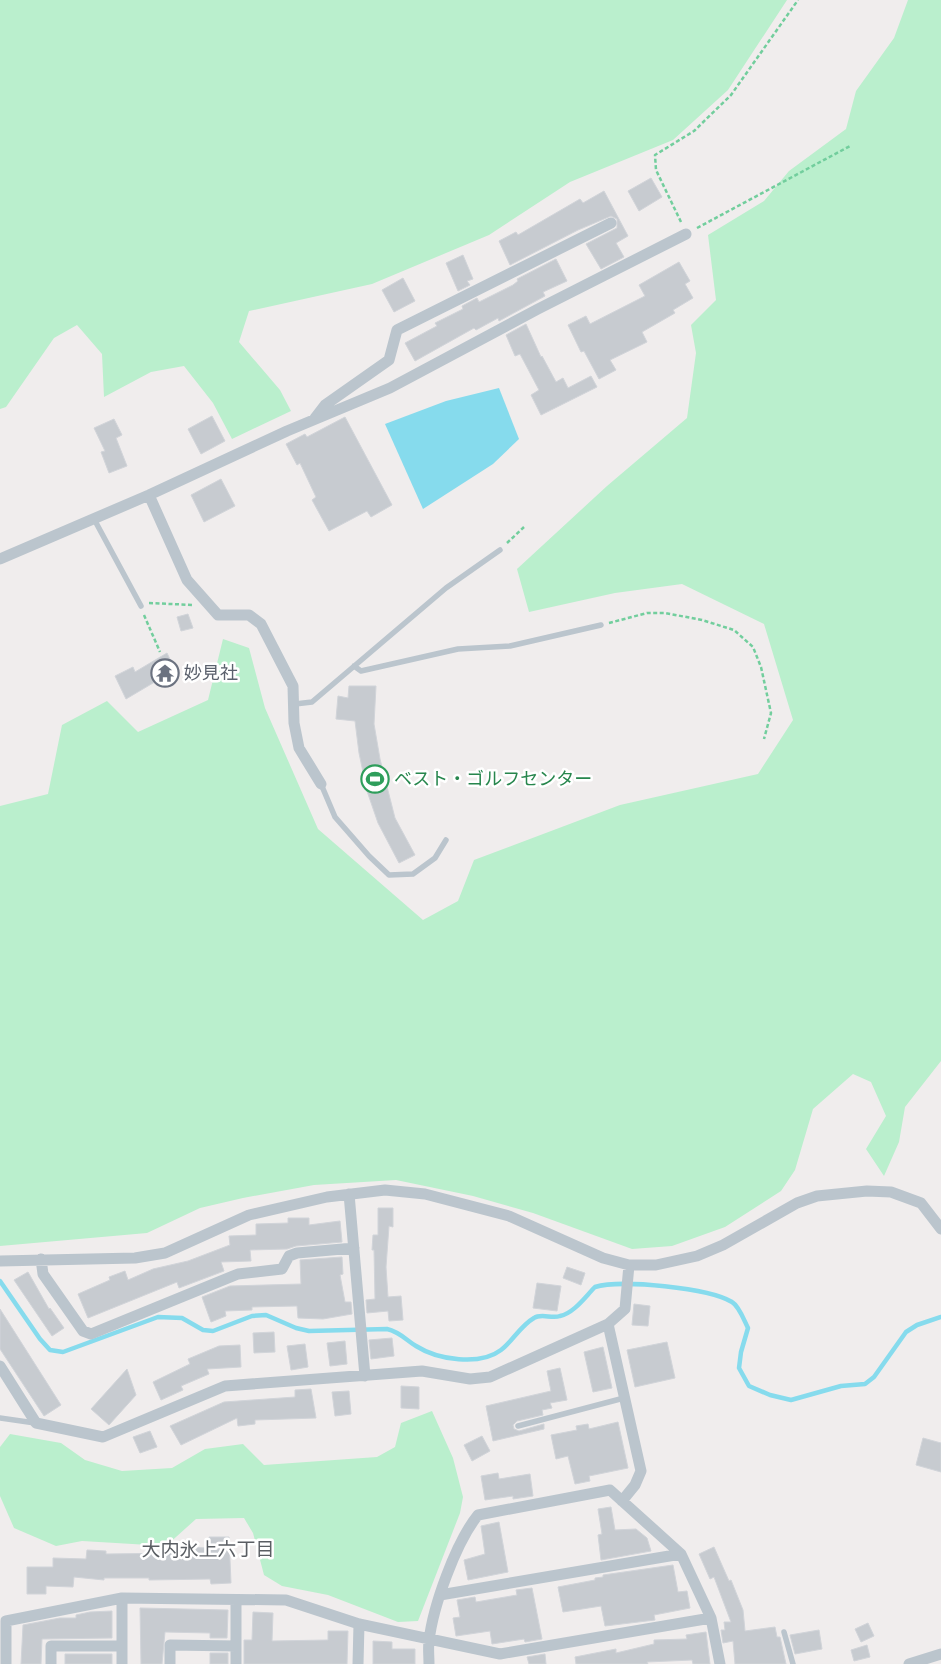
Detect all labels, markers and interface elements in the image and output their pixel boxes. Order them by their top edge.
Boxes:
temple icon: 妙見社 [150,658,180,688]
place label: 妙見社 [184,662,238,684]
sports icon: ベスト・ゴルフセンター [360,764,390,794]
place label: ベスト・ゴルフセンター [394,768,592,790]
district label: 大内氷上六丁目 [141,1538,275,1561]

